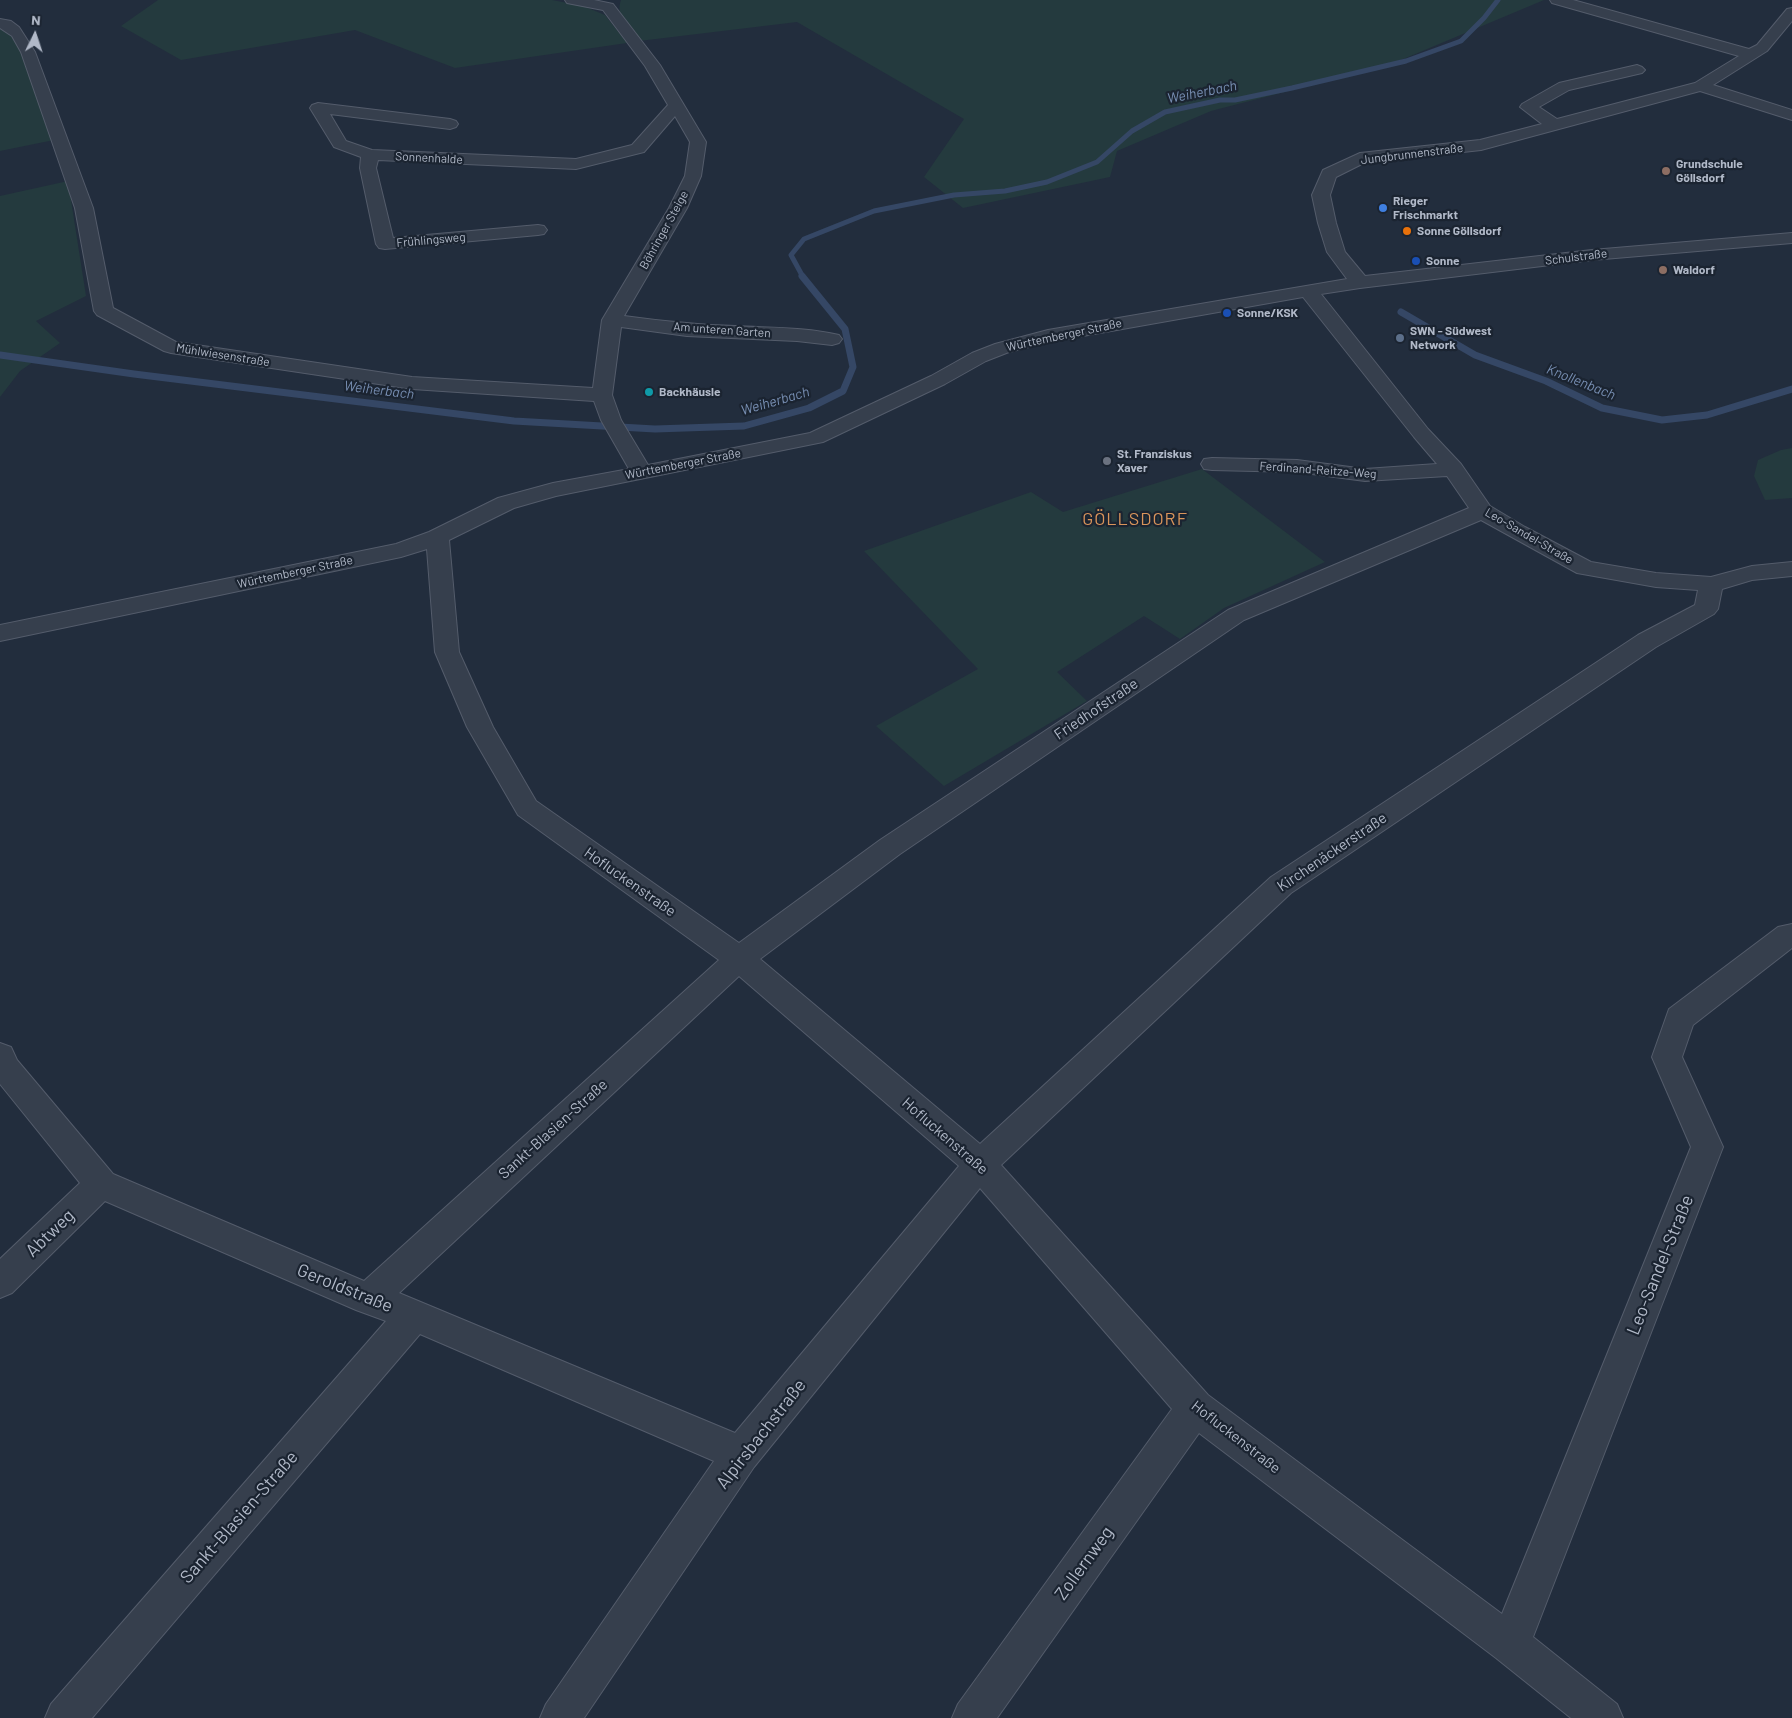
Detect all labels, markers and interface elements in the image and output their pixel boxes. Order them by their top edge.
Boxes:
north arrow [10,10,60,60]
text: N [31,11,41,28]
water label: Weiherbach [1166,77,1238,107]
street label: Jungbrunnenstraße [1360,141,1464,167]
street label: Sonnenhalde [395,149,463,167]
place label: Grundschule Göllsdorf [1676,157,1743,185]
marker: Grundschule Göllsdorf [1660,165,1672,177]
street label: Böhringer Steige [637,188,691,272]
place label: Rieger Frischmarkt [1393,194,1458,222]
marker: Rieger Frischmarkt [1377,202,1389,214]
place label: Sonne Göllsdorf [1417,224,1501,238]
marker: Sonne Göllsdorf [1401,225,1413,237]
street label: Frühlingsweg [396,230,466,250]
street label: Schulstraße [1544,246,1608,268]
place label: Sonne [1426,254,1459,268]
marker: Sonne [1410,255,1422,267]
place label: Waldorf [1673,263,1715,277]
marker: Waldorf [1657,264,1669,276]
place label: Sonne/KSK [1237,306,1298,320]
marker: Sonne/KSK [1221,307,1233,319]
street label: Württemberger Straße [1005,316,1123,354]
street label: Am unteren Garten [673,319,771,341]
place label: SWN - Südwest Network [1410,324,1492,352]
marker: SWN - Südwest Network [1394,332,1406,344]
street label: Mühlwiesenstraße [175,340,271,370]
water label: Knollenbach [1544,361,1618,403]
water label: Weiherbach [343,377,415,403]
water label: Weiherbach [739,383,811,419]
place label: Backhäusle [659,385,721,399]
marker: Backhäusle [643,386,655,398]
street label: Württemberger Straße [624,446,742,482]
place label: St. Franziskus Xaver [1117,447,1192,475]
marker: St. Franziskus Xaver [1101,455,1113,467]
street label: Ferdinand-Reitze-Weg [1259,459,1377,481]
street label: Leo-Sandel-Straße [1482,505,1576,567]
district label: GÖLLSDORF [1081,508,1189,530]
street label: Württemberger Straße [236,553,354,591]
street label: Friedhofstraße [1051,674,1141,744]
street label: Kirchenäckerstraße [1274,809,1390,895]
street label: Hofluckenstraße [581,844,679,920]
street label: Sankt-Blasien-Straße [495,1075,611,1183]
street label: Hofluckenstraße [898,1094,992,1178]
street label: Leo-Sandel-Straße [1622,1192,1698,1338]
street label: Abtweg [21,1205,79,1261]
street label: Geroldstraße [294,1259,396,1317]
street label: Alpirsbachstraße [711,1375,811,1493]
street label: Hofluckenstraße [1188,1397,1284,1477]
street label: Sankt-Blasien-Straße [176,1446,302,1588]
street label: Zollernweg [1050,1522,1118,1604]

